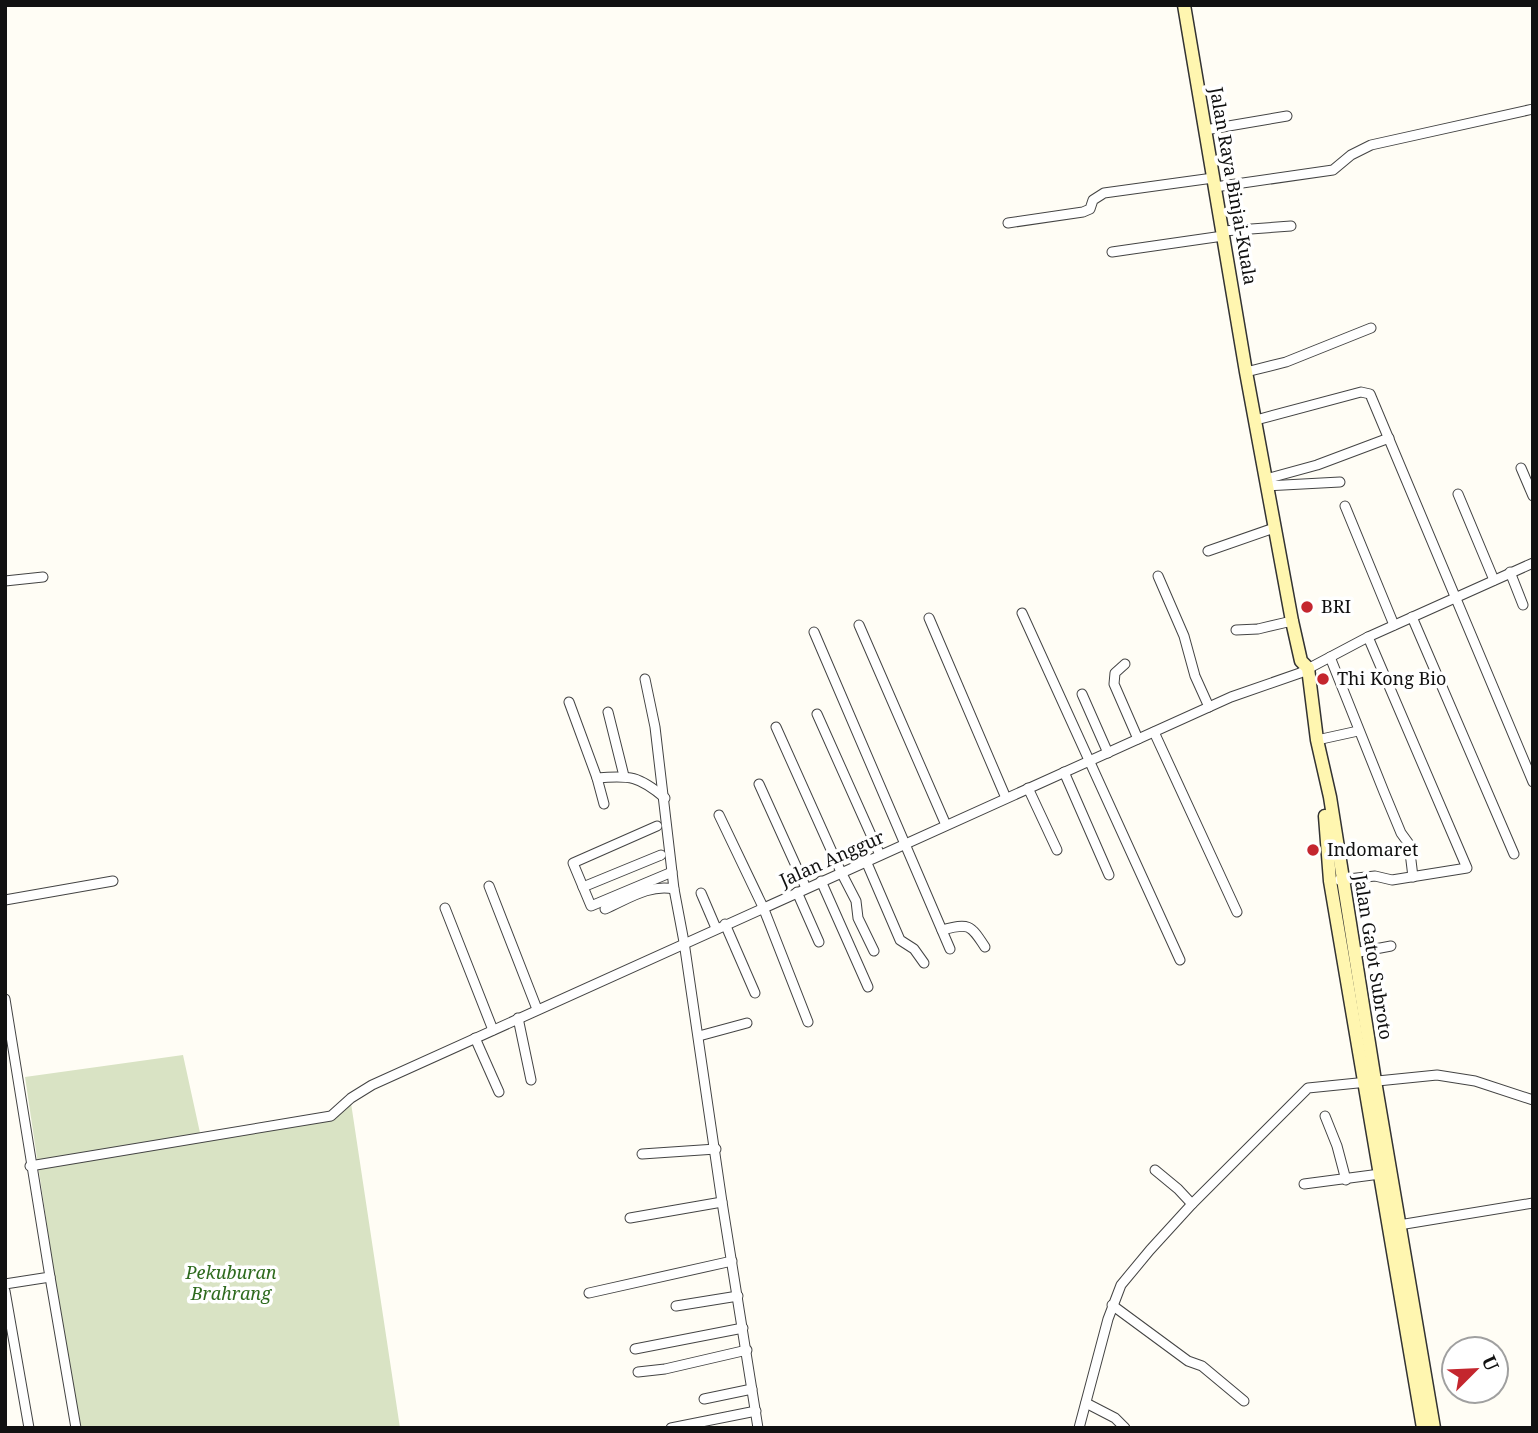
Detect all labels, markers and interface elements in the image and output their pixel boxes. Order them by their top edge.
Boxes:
street label: Jalan Raya Binjai-Kuala [1205,84,1263,287]
place label: BRI [1321,594,1351,618]
marker: BRI [1299,599,1315,615]
place label: Thi Kong Bio [1337,666,1446,690]
marker: Thi Kong Bio [1315,671,1331,687]
street label: Jalan Anggur [775,824,888,892]
place label: Indomaret [1327,837,1418,861]
marker: Indomaret [1305,842,1321,858]
street label: Jalan Gatot Subroto [1349,871,1399,1041]
park label: Pekuburan Brahrang [184,1260,277,1305]
north arrow [1440,1335,1510,1405]
text: U [1476,1351,1505,1375]

